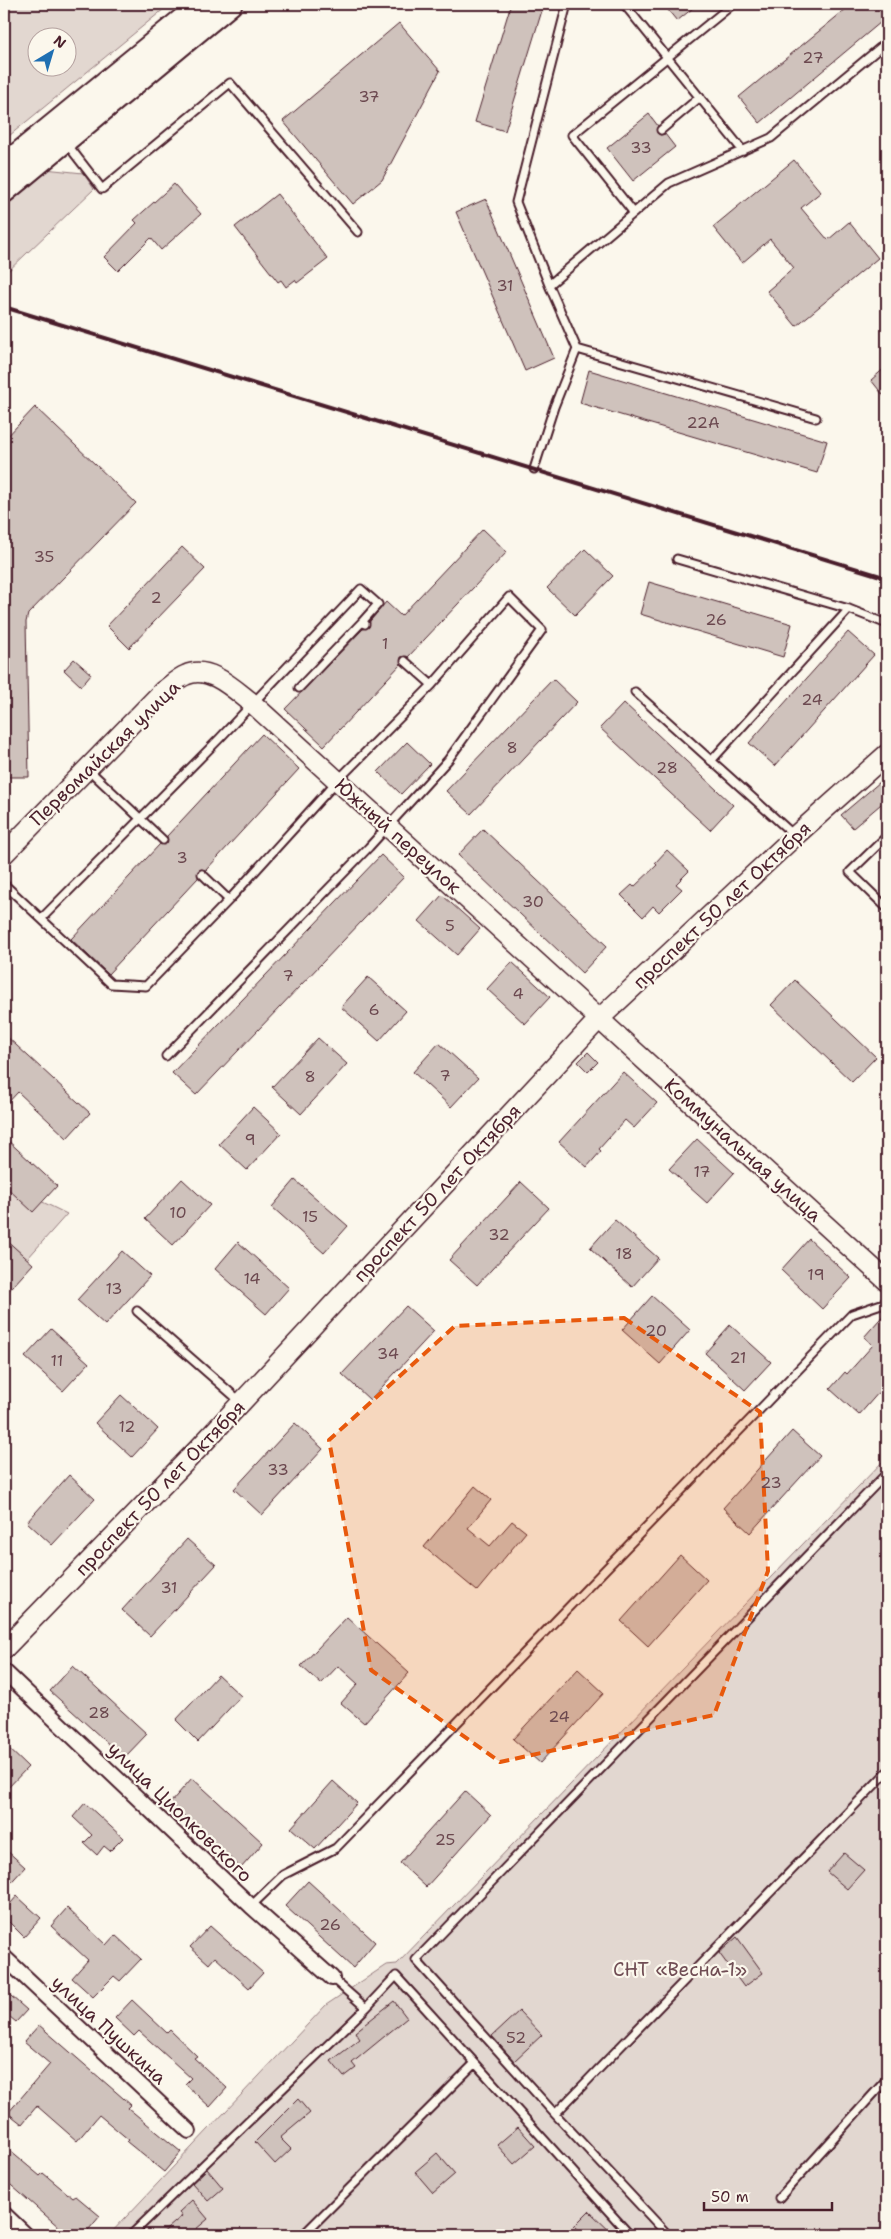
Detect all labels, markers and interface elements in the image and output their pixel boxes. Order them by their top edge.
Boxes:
north arrow [28,28,78,78]
text: N [50,31,70,52]
house number: 27 [802,47,824,68]
house number: 37 [358,86,380,107]
house number: 33 [630,137,652,158]
house number: 31 [496,275,514,296]
house number: 22А [686,412,720,433]
house number: 35 [34,546,54,567]
house number: 2 [150,587,162,608]
house number: 26 [705,609,727,630]
house number: 1 [382,633,388,654]
street label: Первомайская улица [25,675,186,831]
house number: 24 [801,689,823,710]
house number: 8 [506,737,518,758]
house number: 28 [656,757,678,778]
street label: Южный переулок [330,773,466,899]
street label: проспект 50 лет Октября [628,816,816,994]
house number: 3 [176,847,188,868]
house number: 30 [522,891,544,912]
house number: 5 [445,915,455,936]
house number: 7 [282,965,294,986]
house number: 4 [512,983,524,1004]
house number: 6 [368,999,380,1020]
house number: 7 [439,1065,451,1086]
house number: 8 [304,1066,316,1087]
street label: Коммунальная улица [659,1073,827,1228]
street label: проспект 50 лет Октября [348,1099,526,1287]
house number: 9 [244,1129,256,1150]
house number: 17 [693,1161,711,1182]
house number: 10 [169,1202,187,1223]
house number: 15 [302,1206,318,1227]
house number: 32 [488,1224,510,1245]
house number: 18 [615,1243,633,1264]
house number: 19 [807,1264,825,1285]
house number: 14 [243,1268,261,1289]
house number: 13 [105,1278,123,1299]
house number: 20 [645,1320,667,1341]
house number: 34 [377,1343,399,1364]
house number: 21 [729,1347,747,1368]
house number: 11 [51,1350,63,1371]
street label: проспект 50 лет Октября [69,1395,251,1581]
house number: 12 [118,1416,136,1437]
house number: 33 [267,1459,289,1480]
house number: 23 [760,1472,782,1493]
house number: 31 [160,1577,178,1598]
house number: 28 [88,1702,110,1723]
house number: 24 [548,1706,570,1727]
street label: улица Циолковского [102,1736,258,1888]
house number: 25 [435,1829,455,1850]
house number: 26 [319,1914,341,1935]
park label: СНТ «Весна-1» [613,1957,747,1982]
street label: улица Пушкина [46,1970,172,2090]
house number: 52 [506,2027,526,2048]
scale bar [704,2179,831,2211]
text: 50 m [711,2187,749,2207]

